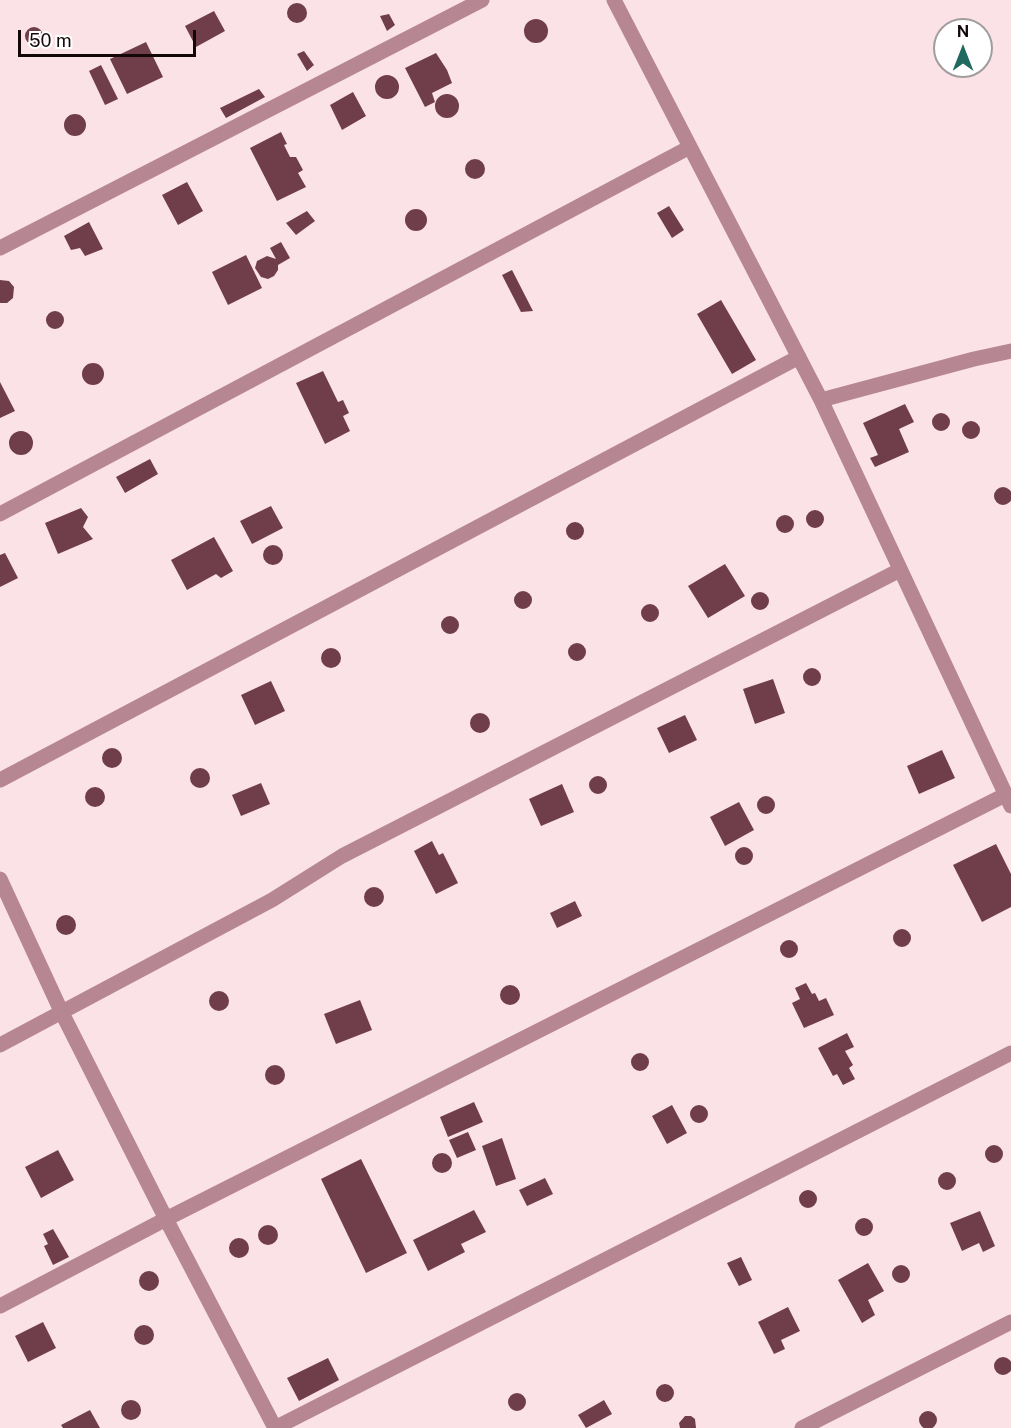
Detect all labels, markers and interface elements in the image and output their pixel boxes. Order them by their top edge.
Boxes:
scale bar [21,18,200,56]
north arrow [933,18,993,78]
text: N [957,22,969,41]
text: 50 m [29,30,72,51]

